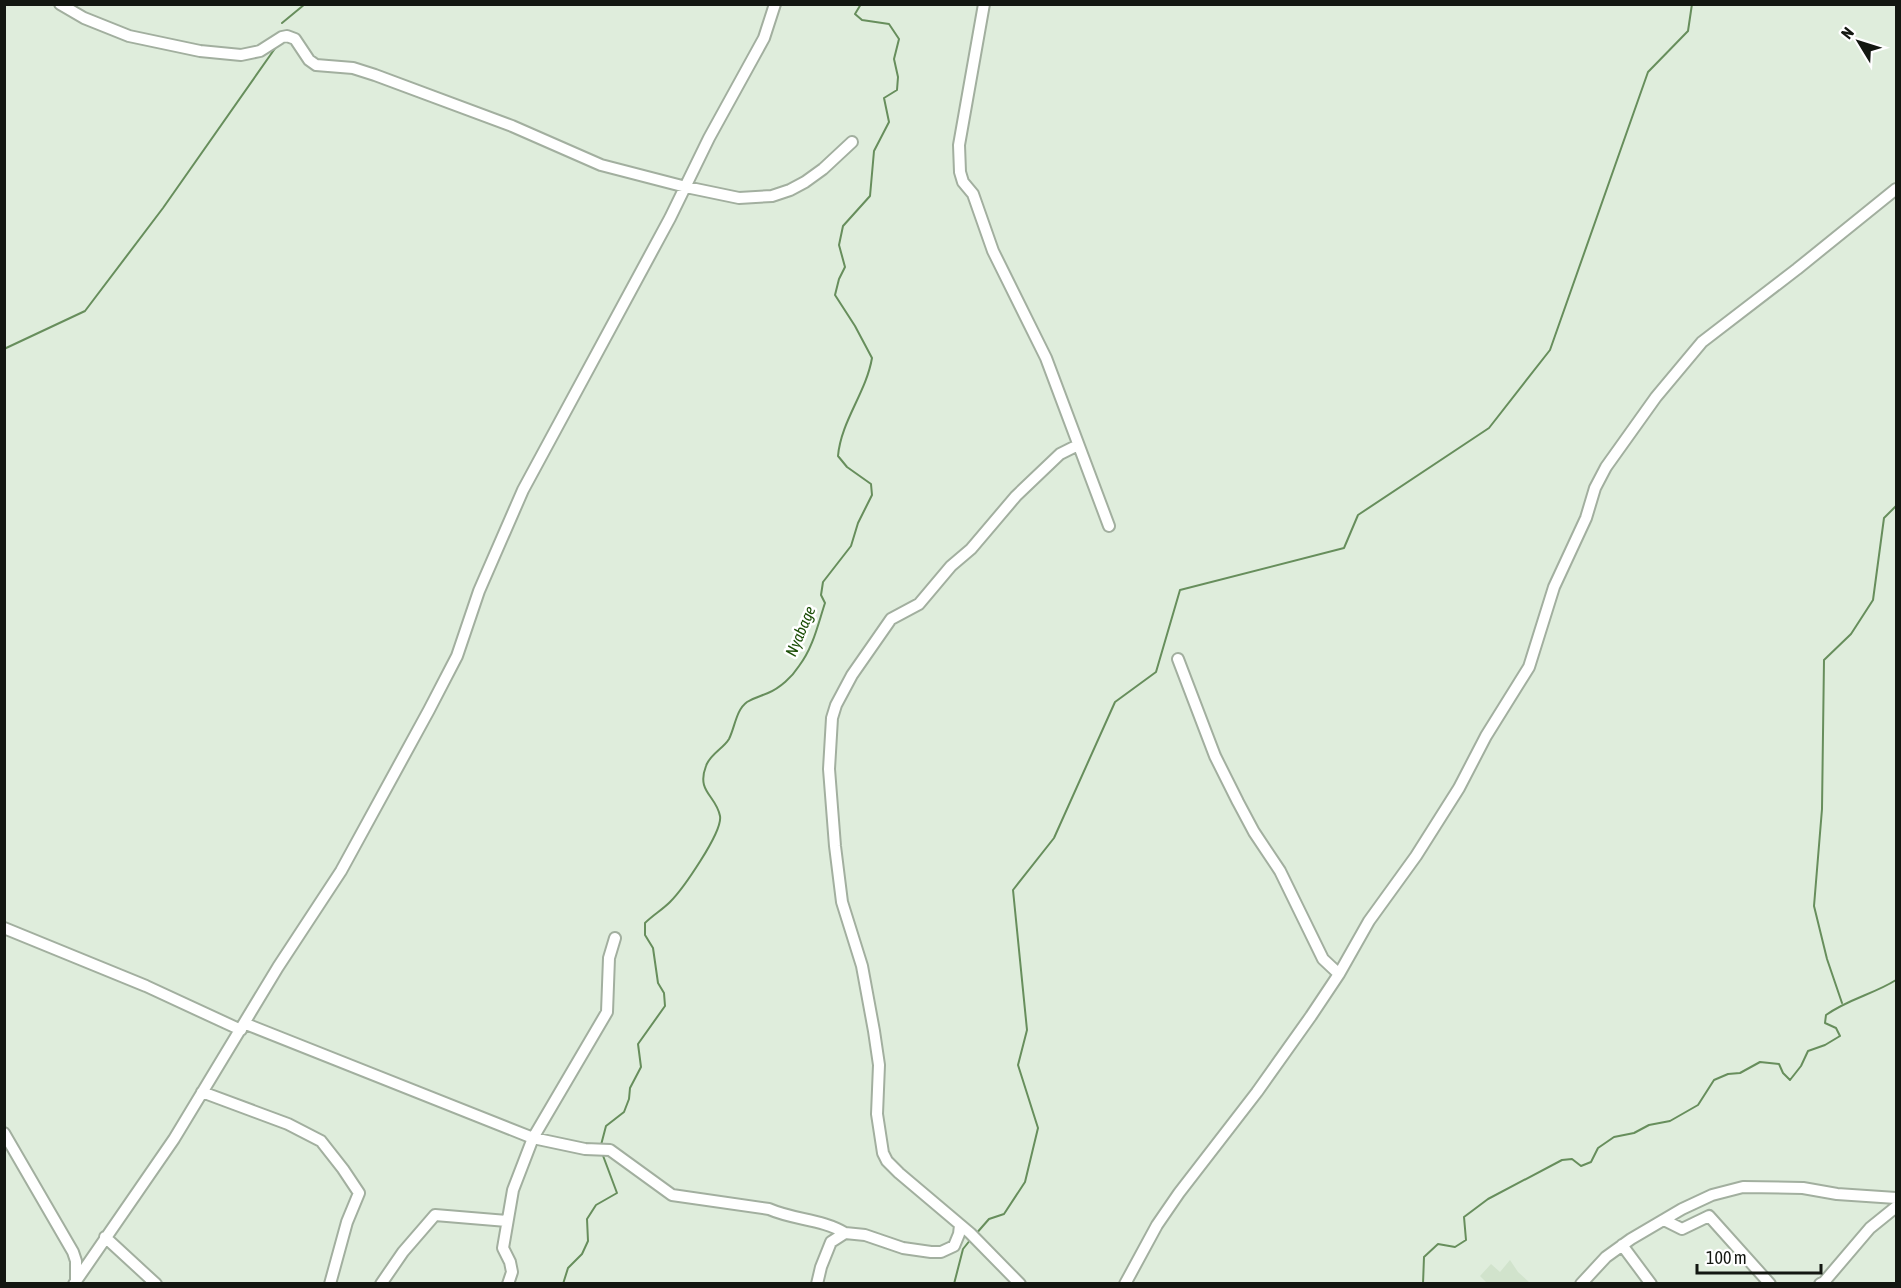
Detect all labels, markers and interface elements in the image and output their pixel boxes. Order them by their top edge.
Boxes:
north arrow [1829,12,1889,72]
text: N [1837,23,1857,42]
water label: Nyabage [781,603,820,659]
scale bar [1697,1237,1822,1275]
text: 100 m [1706,1247,1747,1268]

